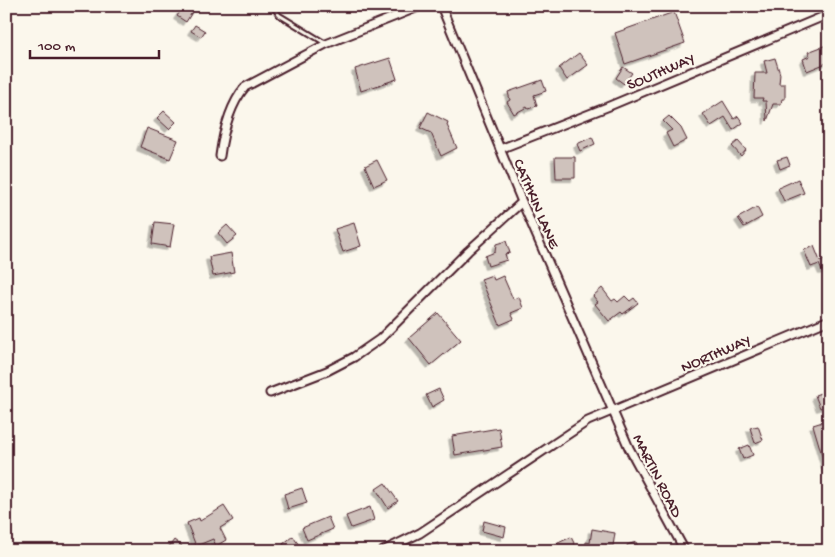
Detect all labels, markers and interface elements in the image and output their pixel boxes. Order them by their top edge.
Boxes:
scale bar [30,28,159,60]
text: 100 m [37,38,76,56]
street label: SOUTHWAY [624,50,698,96]
street label: CATHKIN LANE [507,156,563,253]
street label: NORTHWAY [678,332,754,378]
street label: MARTIN ROAD [627,432,685,522]

